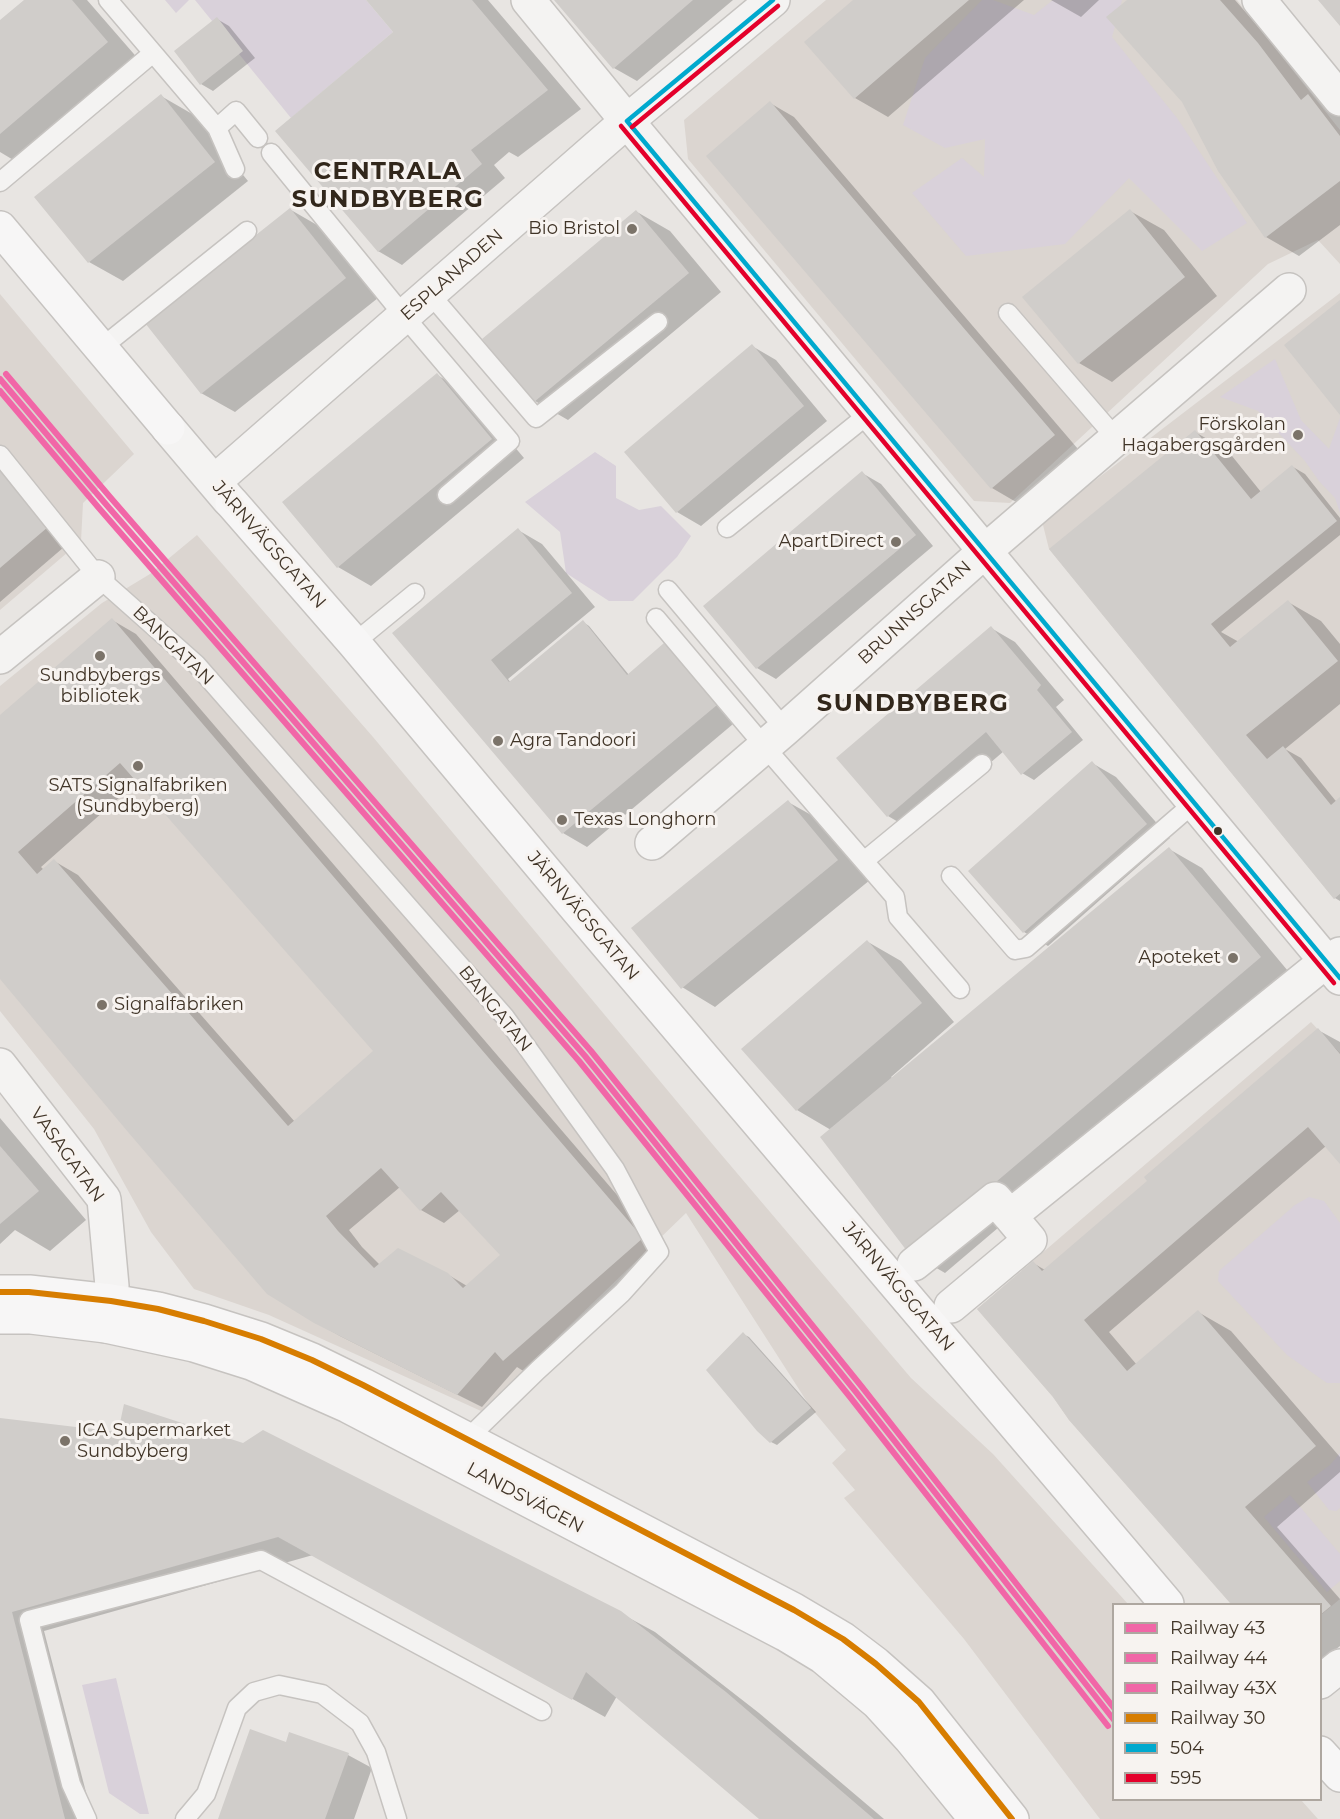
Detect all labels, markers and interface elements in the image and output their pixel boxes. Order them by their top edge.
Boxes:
district label: CENTRALA SUNDBYBERG [292,158,484,214]
place label: Bio Bristol [528,218,620,240]
marker: Bio Bristol [625,222,639,236]
street label: ESPLANADEN [396,225,508,325]
place label: Förskolan Hagabergsgården [1121,414,1286,456]
marker: Förskolan Hagabergsgården [1291,428,1305,442]
street label: JÄRNVÄGSGATAN [208,477,330,613]
place label: ApartDirect [778,531,884,553]
marker: ApartDirect [889,535,903,549]
street label: BRUNNSGATAN [854,557,976,669]
street label: BANGATAN [128,602,218,690]
marker: Sundbybergs bibliotek [93,649,107,663]
place label: Sundbybergs bibliotek [40,665,160,708]
district label: SUNDBYBERG [817,690,1009,718]
place label: Agra Tandoori [510,730,636,752]
marker: Agra Tandoori [491,734,505,748]
marker: SATS Signalfabriken (Sundbyberg) [131,759,145,773]
place label: SATS Signalfabriken (Sundbyberg) [48,775,228,818]
place label: Texas Longhorn [574,809,716,831]
marker: Texas Longhorn [555,813,569,827]
unlabelled marker [1212,825,1224,837]
street label: JÄRNVÄGSGATAN [523,847,643,985]
place label: Apoteket [1138,947,1221,969]
marker: Apoteket [1226,951,1240,965]
street label: BANGATAN [454,962,536,1056]
place label: Signalfabriken [114,994,244,1016]
marker: Signalfabriken [95,998,109,1012]
street label: VASAGATAN [25,1103,109,1207]
street label: JÄRNVÄGSGATAN [838,1218,958,1356]
place label: ICA Supermarket Sundbyberg [77,1420,231,1462]
marker: ICA Supermarket Sundbyberg [58,1434,72,1448]
street label: LANDSVÄGEN [463,1458,587,1538]
legend [1112,1603,1322,1801]
text: Railway 43 [1170,1617,1265,1639]
text: Railway 44 [1170,1647,1267,1669]
text: Railway 43X [1170,1677,1277,1699]
text: Railway 30 [1170,1707,1266,1729]
text: 504 [1170,1737,1204,1759]
text: 595 [1170,1767,1201,1789]

